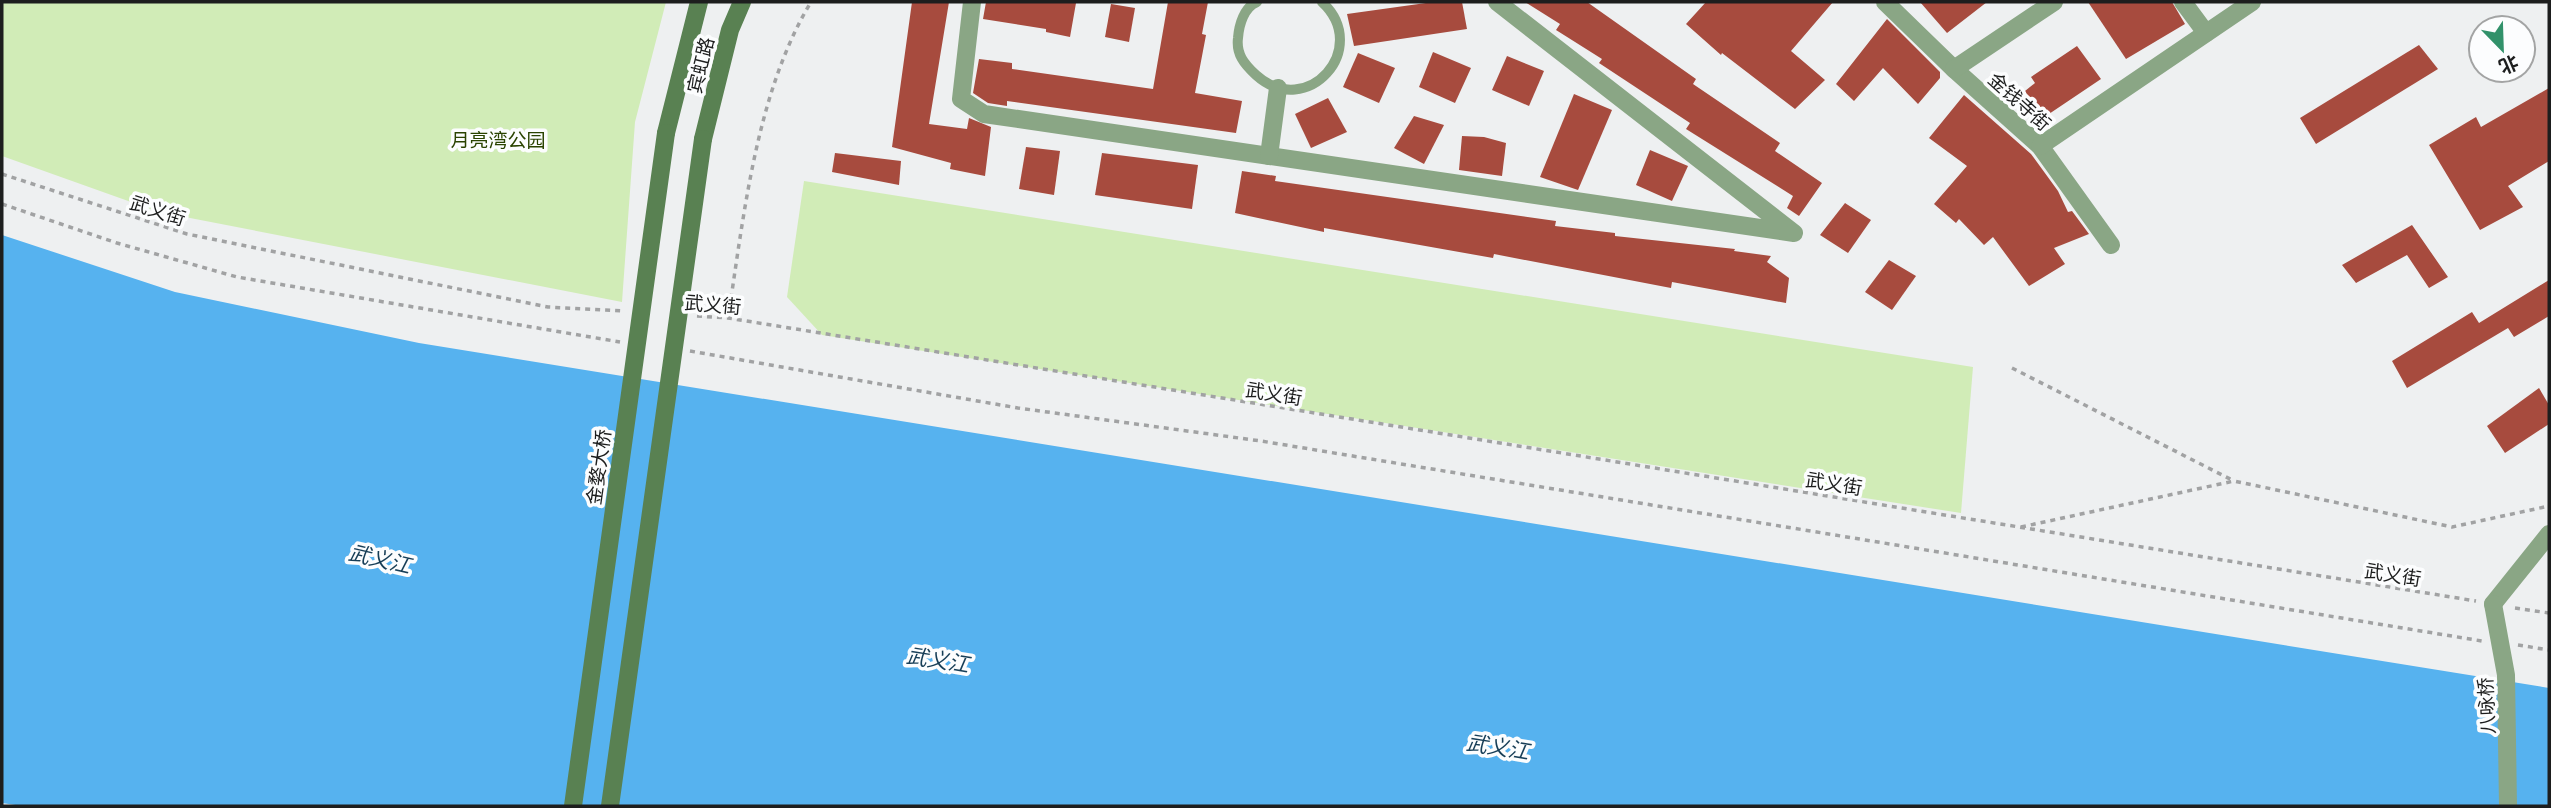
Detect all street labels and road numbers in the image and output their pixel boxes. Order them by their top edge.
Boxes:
street label: 宾虹路 [682,35,718,95]
street label: 金钱寺街 [1984,67,2056,135]
street label: 武义街 [127,190,189,230]
street label: 武义街 [684,290,742,318]
street label: 武义街 [1244,377,1304,409]
street label: 金婺大桥 [581,428,615,506]
street label: 武义街 [1804,467,1864,499]
street label: 武义街 [2363,558,2423,590]
street label: 八咏桥 [2473,677,2499,735]

